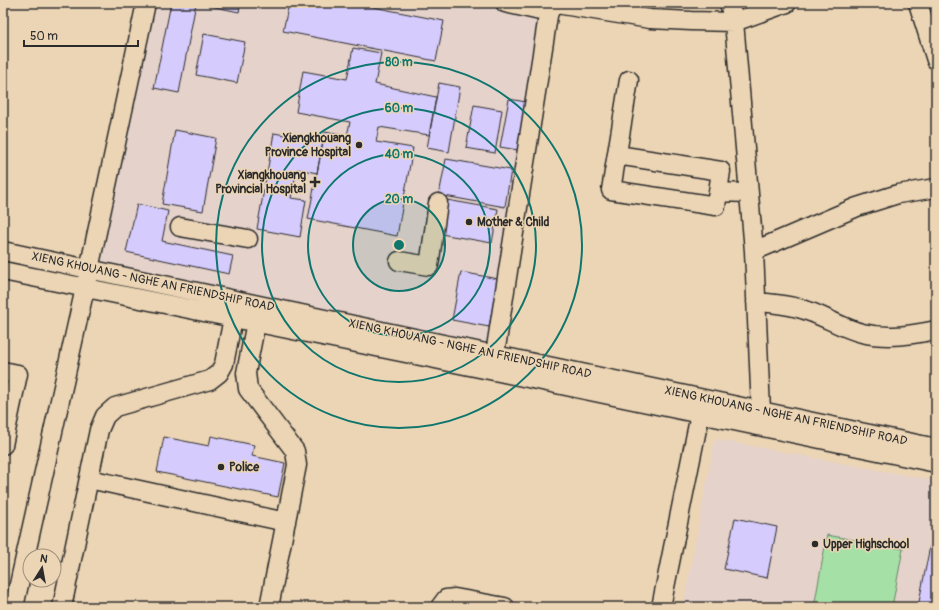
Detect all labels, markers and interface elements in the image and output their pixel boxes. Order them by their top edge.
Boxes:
scale bar [24,22,138,48]
text: 50 m [30,29,58,44]
text: 80 m [385,55,413,70]
text: 60 m [385,101,414,116]
place label: Xiengkhouang Province Hospital [265,131,351,160]
marker: Xiengkhouang Province Hospital [354,140,364,150]
text: 40 m [384,147,414,162]
place label: Xiangkhouang Provincial Hospital [215,168,306,197]
marker: Xiangkhouang Provincial Hospital [309,176,321,188]
text: 20 m [385,192,413,207]
place label: Mother & Child [477,215,550,230]
marker: Mother & Child [464,217,474,227]
centre of rings [392,238,406,252]
street label: XIENG KHOUANG - NGHE AN FRIENDSHIP ROAD [30,249,276,315]
street label: XIENG KHOUANG - NGHE AN FRIENDSHIP ROAD [347,316,593,382]
street label: XIENG KHOUANG - NGHE AN FRIENDSHIP ROAD [663,383,909,449]
place label: Police [229,460,260,475]
marker: Police [216,462,226,472]
place label: Upper Highschool [823,537,910,552]
marker: Upper Highschool [810,539,820,549]
north arrow [22,548,62,588]
text: N [39,552,49,566]

